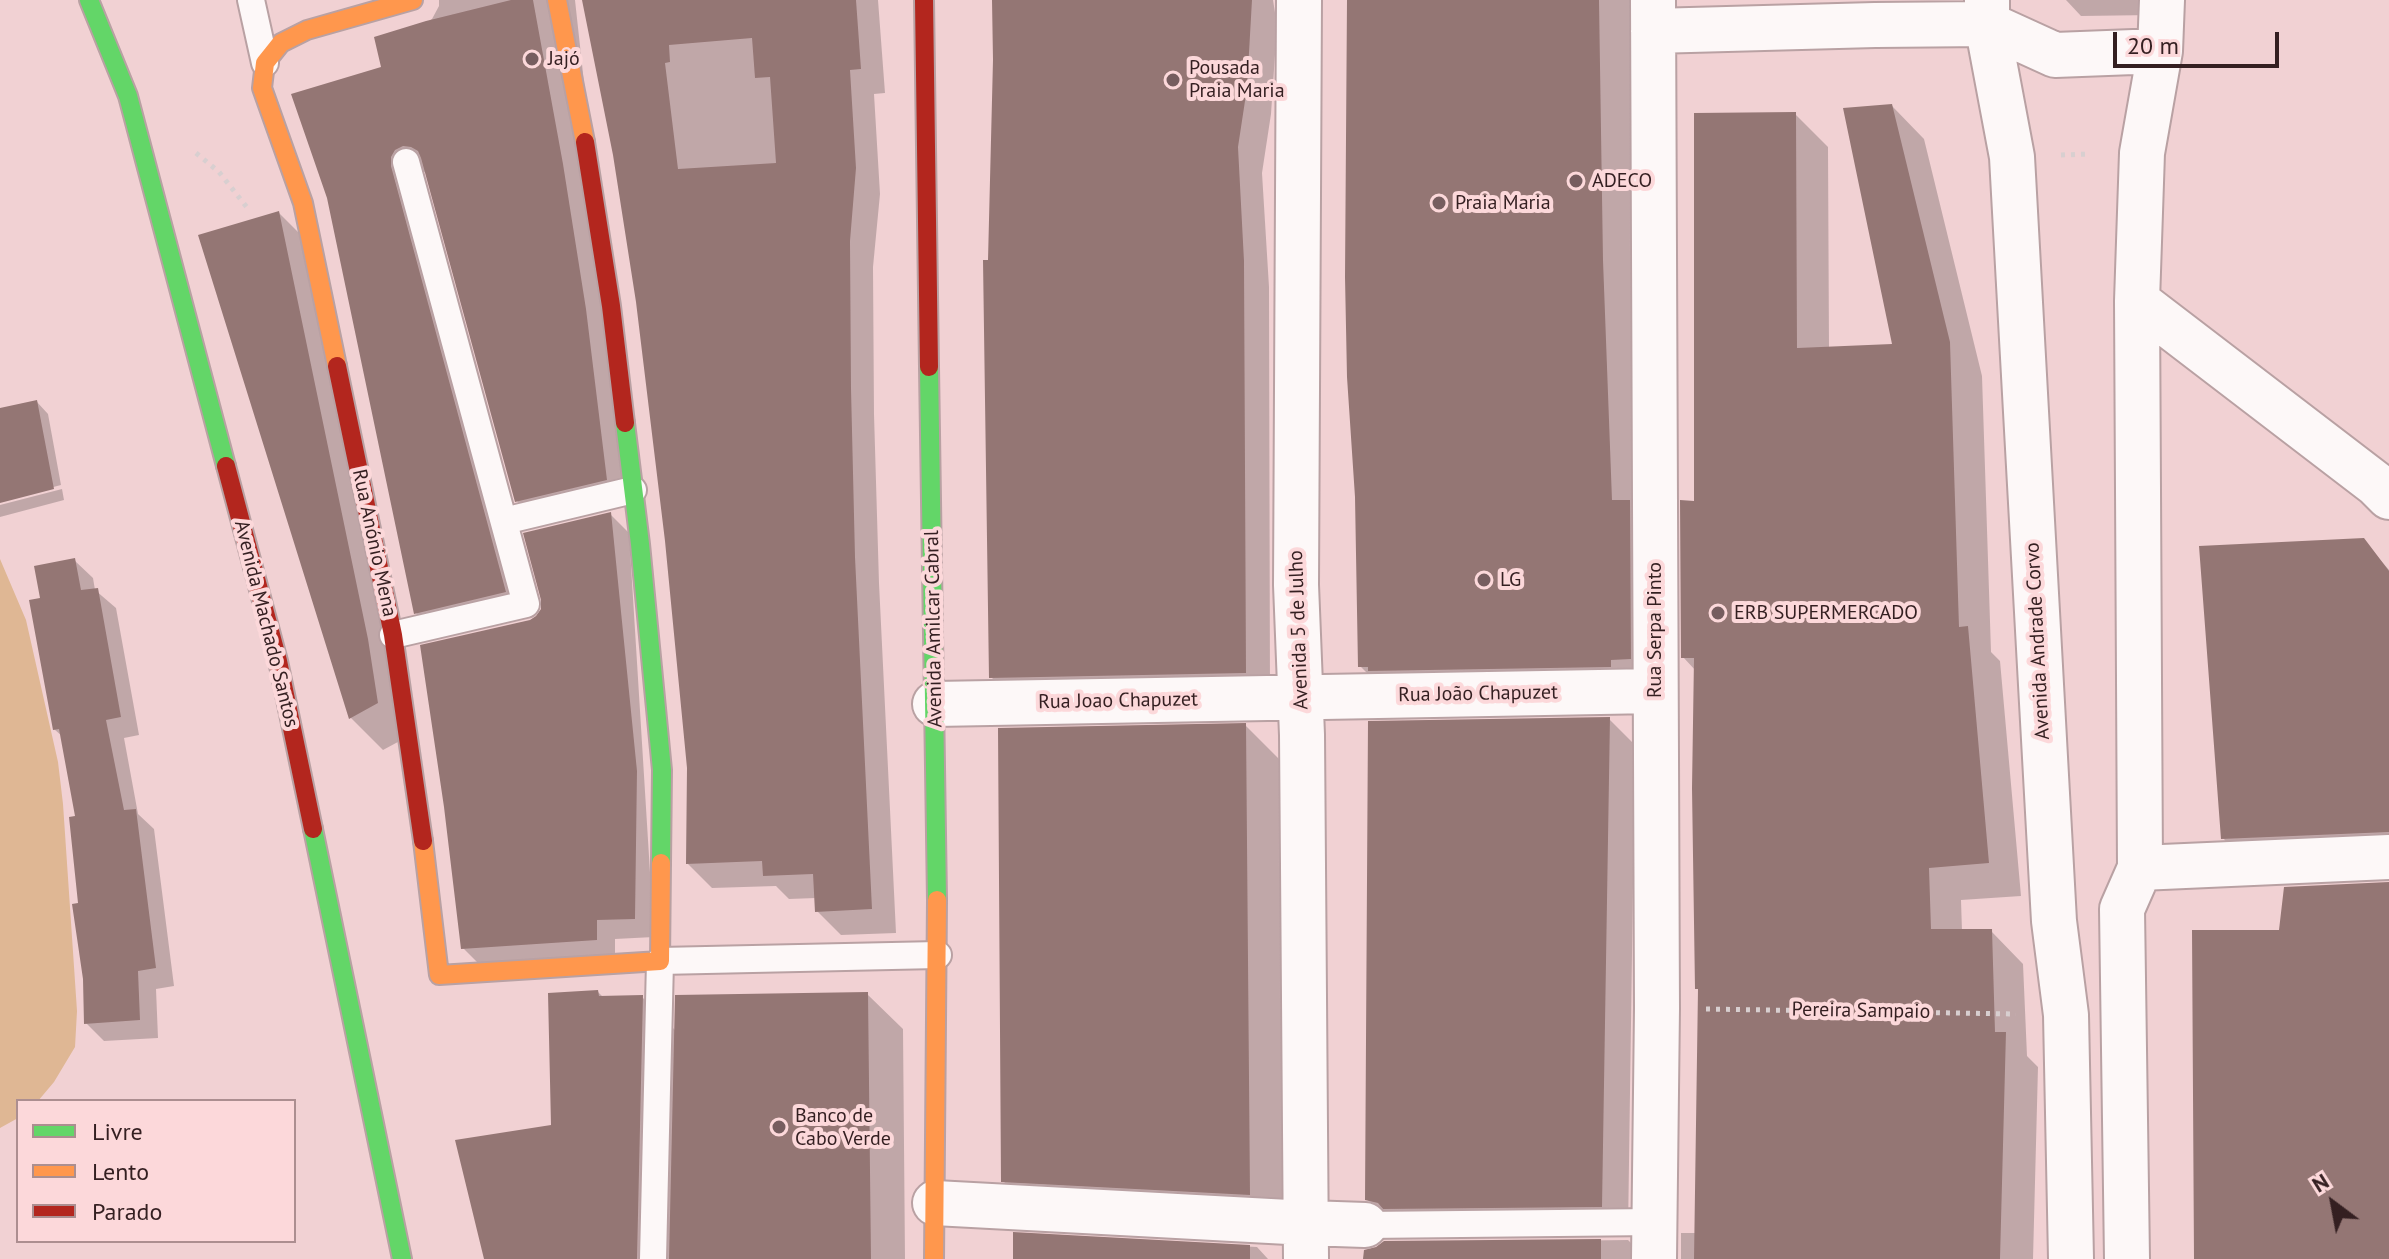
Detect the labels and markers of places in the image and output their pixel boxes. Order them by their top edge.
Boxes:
place label: Jajó [548,47,580,71]
marker: Jajó [523,50,541,68]
place label: Pousada Praia Maria [1189,56,1285,103]
marker: Pousada Praia Maria [1164,71,1182,89]
place label: ADECO [1592,169,1652,193]
marker: ADECO [1567,172,1585,190]
place label: Praia Maria [1455,191,1551,215]
marker: Praia Maria [1430,194,1448,212]
place label: LG [1500,568,1521,592]
marker: LG [1475,571,1493,589]
place label: ERB SUPERMERCADO [1734,601,1918,625]
marker: ERB SUPERMERCADO [1709,604,1727,622]
place label: Banco de Cabo Verde [795,1104,891,1151]
marker: Banco de Cabo Verde [770,1118,788,1136]

